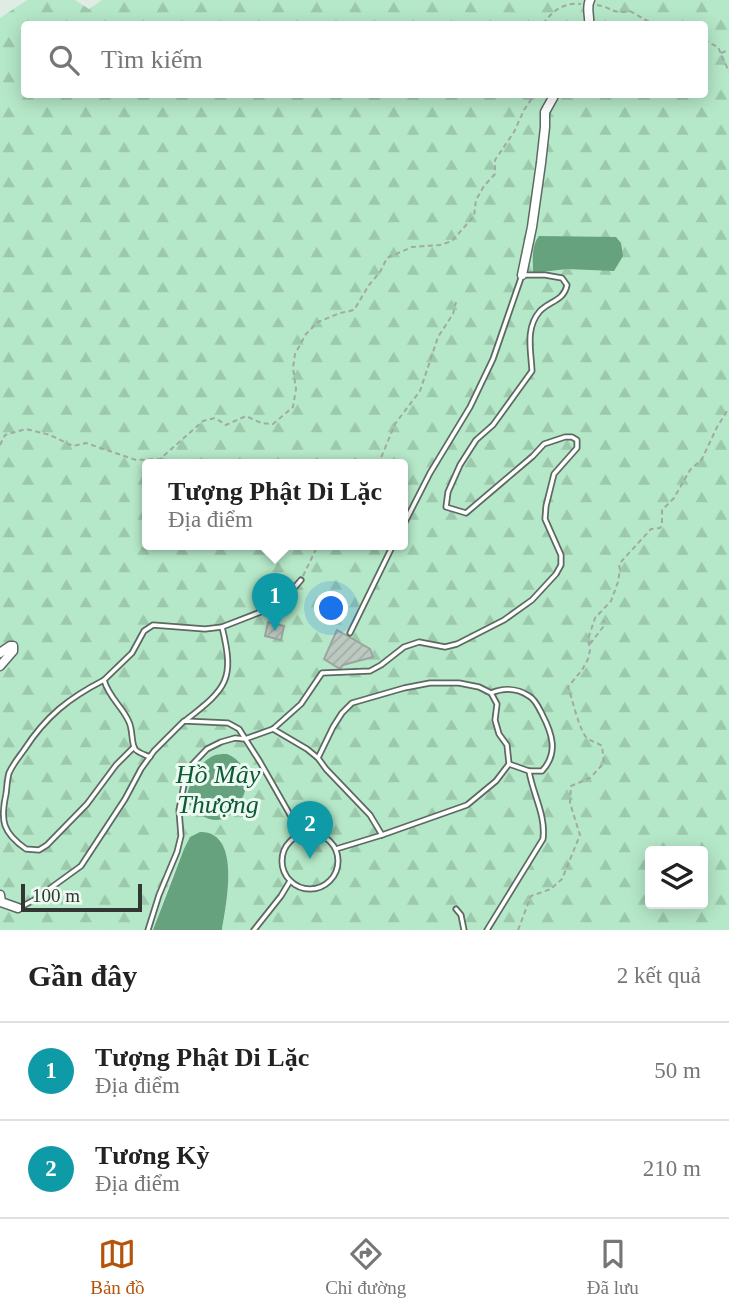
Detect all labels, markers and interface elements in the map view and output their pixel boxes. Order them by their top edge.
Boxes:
search box [21,21,708,98]
icon: search [45,41,83,79]
text: Tìm kiếm [101,45,203,74]
popup [142,459,408,550]
text: Tượng Phật Di Lặc [168,477,382,506]
text: Địa điểm [168,507,253,532]
pin: 1 [252,573,298,631]
your location [314,591,348,625]
water label: Hồ Mây Thượng [175,760,261,819]
pin: 2 [287,801,333,859]
map controls [645,846,708,909]
button: layers [645,846,708,909]
scale bar [21,881,142,913]
text: 100 m [32,885,80,906]
text: Gần đây [28,959,137,992]
text: 2 kết quả [617,963,701,988]
text: Tượng Phật Di Lặc [95,1043,309,1072]
text: 1 [45,1058,57,1083]
text: 50 m [654,1058,701,1083]
text: Địa điểm [95,1073,180,1098]
text: Tương Kỳ [95,1141,210,1170]
text: 2 [45,1156,57,1181]
text: 210 m [643,1156,701,1181]
text: Địa điểm [95,1171,180,1196]
tab: Bản đồ [90,1235,145,1299]
tab: Chỉ đường [325,1235,406,1299]
tab: Đã lưu [587,1235,639,1299]

